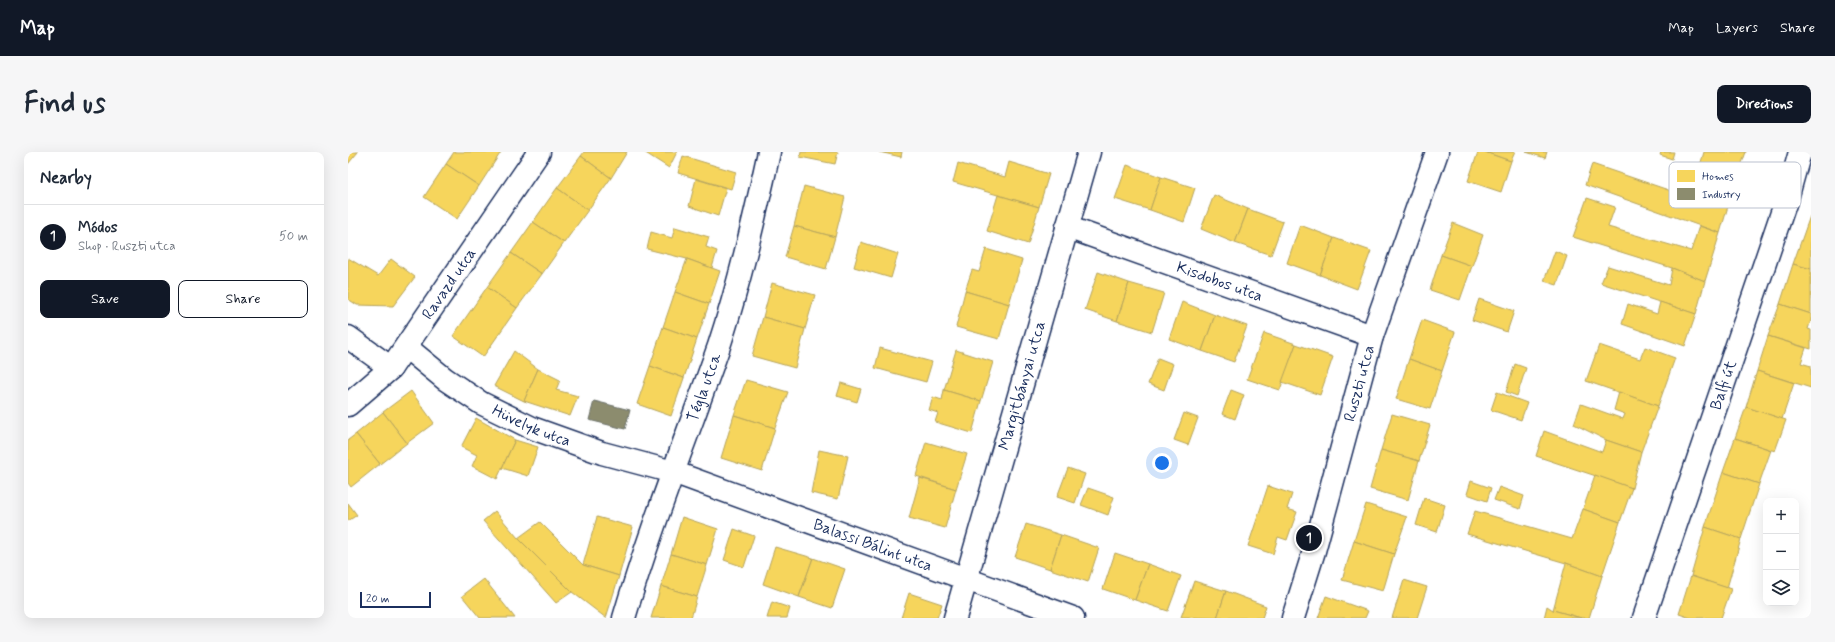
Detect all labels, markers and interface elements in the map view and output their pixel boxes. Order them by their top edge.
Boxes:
text: Map [20,16,55,41]
text: Map [1668,19,1694,37]
text: Layers [1716,19,1758,37]
text: Share [1780,19,1815,37]
button: Directions [1717,85,1811,123]
text: Find us [24,86,105,123]
legend [1669,162,1801,208]
text: Nearby [40,167,92,189]
text: Homes [1702,170,1734,184]
text: Industry [1702,188,1741,202]
text: Módos [78,218,118,238]
text: 1 [50,228,56,245]
text: 50 m [279,228,308,245]
text: Shop · Ruszti utca [78,238,176,255]
street label: Ravazd utca [417,244,481,323]
street label: Kisdobos utca [1174,256,1266,307]
button: Save [40,280,170,318]
button: Share [178,280,308,318]
street label: Margitbányai utca [993,318,1050,452]
street label: Ruszti utca [1339,342,1380,424]
street label: Tégla utca [682,350,726,425]
street label: Balfi út [1705,357,1742,413]
street label: Hüvelyk utca [488,399,574,452]
your location [1152,453,1172,473]
map controls [1763,498,1799,606]
button: + [1763,498,1799,534]
street label: Balassi Bálint utca [810,514,935,576]
pin: 1 [1296,523,1322,553]
button: − [1763,534,1799,570]
button: layers [1763,570,1799,606]
scale bar [360,590,431,609]
text: 20 m [366,592,389,606]

